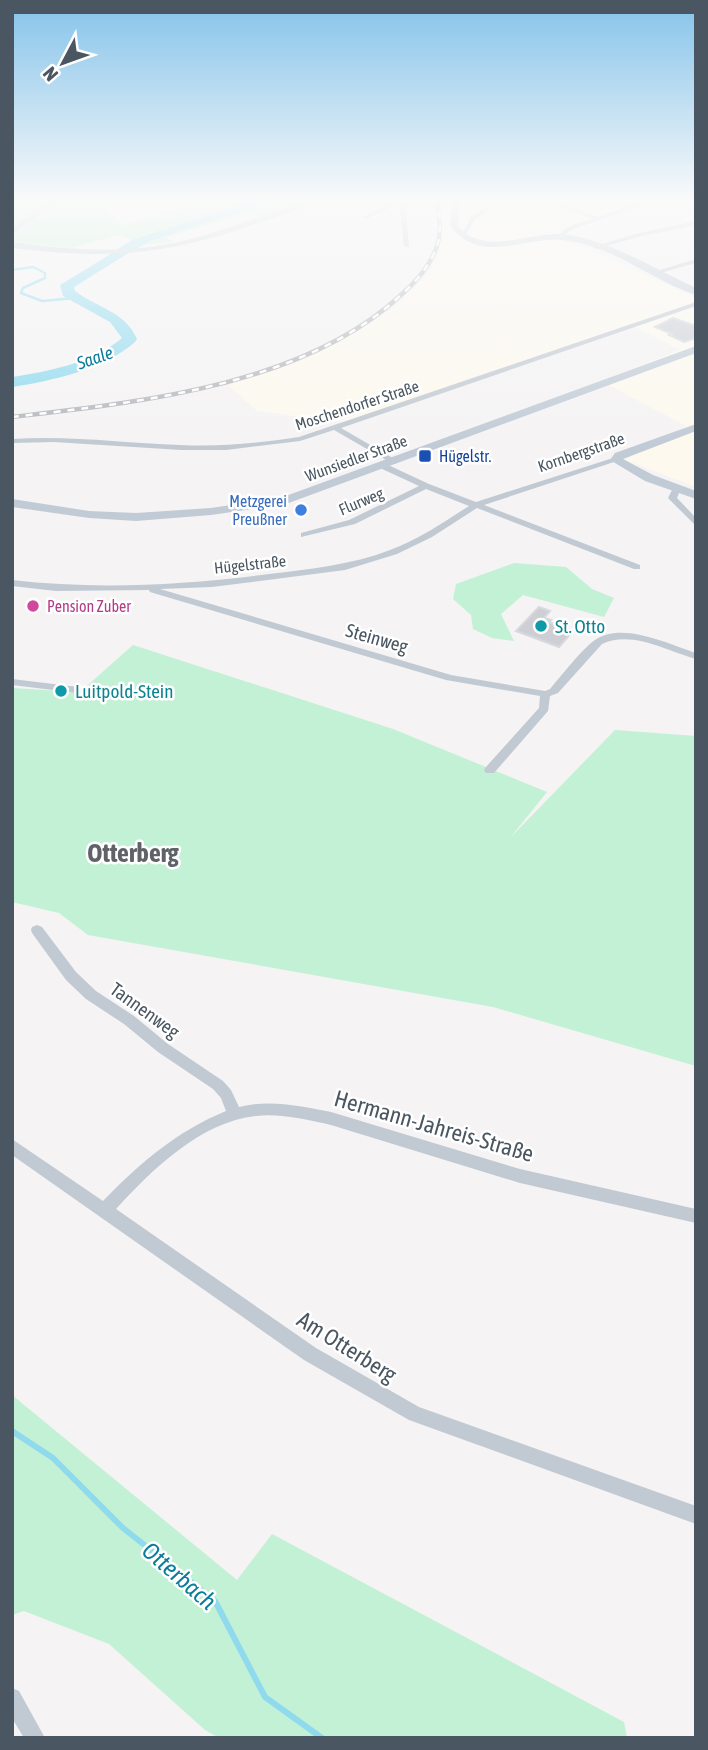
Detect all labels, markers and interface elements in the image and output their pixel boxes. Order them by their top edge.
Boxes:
north arrow [28,28,98,98]
text: N [38,63,62,86]
water label: Saale [73,342,116,374]
street label: Moschendorfer Straße [293,377,421,433]
street label: Kornbergstraße [535,429,627,476]
street label: Wunsiedler Straße [303,431,409,485]
place label: Hügelstr. [439,447,491,466]
marker: Hügelstr. [417,448,433,464]
street label: Flurweg [336,484,386,519]
place label: Metzgerei Preußner [229,492,287,528]
marker: Metzgerei Preußner [293,502,309,518]
street label: Hügelstraße [213,551,287,578]
place label: Pension Zuber [47,597,131,615]
marker: Pension Zuber [25,598,41,614]
place label: St. Otto [555,615,605,637]
marker: St. Otto [533,618,549,634]
street label: Steinweg [343,619,411,658]
place label: Luitpold-Stein [75,680,173,702]
marker: Luitpold-Stein [53,683,69,699]
district label: Otterberg [87,838,180,868]
street label: Tannenweg [106,978,185,1043]
street label: Hermann-Jahreis-Straße [331,1085,537,1167]
street label: Am Otterberg [293,1306,401,1388]
water label: Otterbach [137,1536,222,1615]

